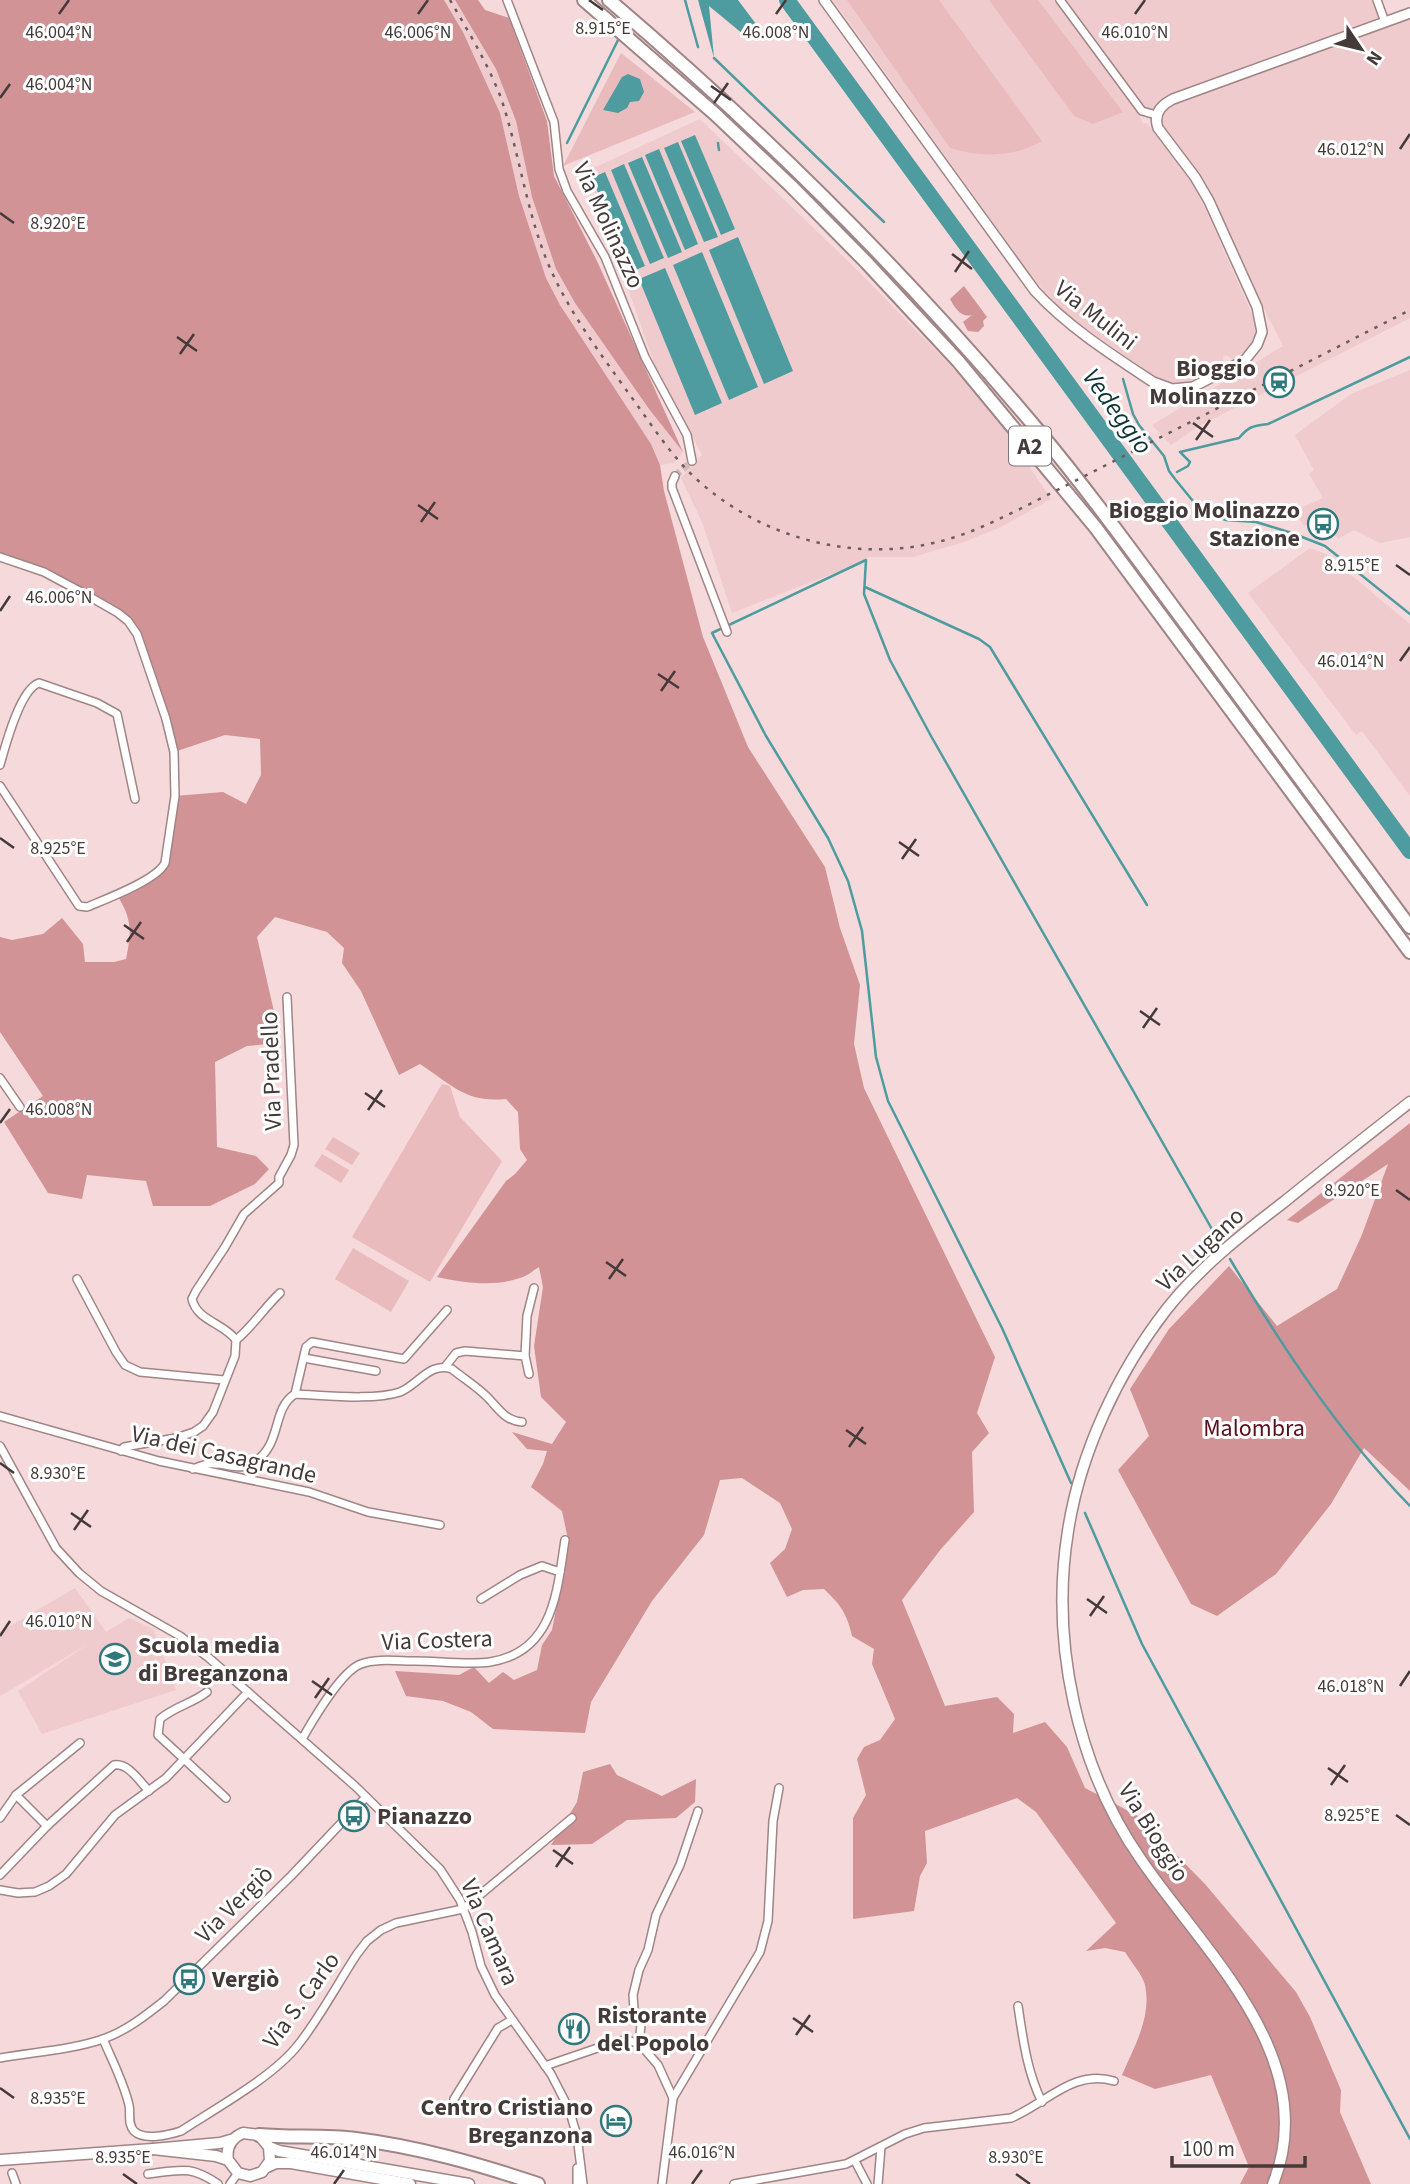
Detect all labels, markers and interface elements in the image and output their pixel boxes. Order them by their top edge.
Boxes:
north arrow [1326,14,1396,84]
text: 8.915°E [575,16,631,41]
text: 46.004°N [26,20,92,45]
text: 46.006°N [385,20,451,45]
text: 46.008°N [743,20,809,45]
text: 46.010°N [1102,20,1168,45]
text: N [1359,45,1388,71]
text: 46.004°N [26,72,92,97]
text: 46.012°N [1318,137,1384,162]
street label: Via Molinazzo [564,156,653,294]
text: 8.920°E [30,211,86,236]
street label: Via Mulini [1047,272,1145,359]
place label: Bioggio Molinazzo [1149,351,1256,414]
water label: Vedeggio [1074,361,1161,462]
station icon: Bioggio Molinazzo [1262,365,1296,399]
road number: A2 [1009,426,1051,466]
place label: Bioggio Molinazzo Stazione [1109,493,1300,556]
bus stop icon: Bioggio Molinazzo Stazione [1306,507,1340,541]
text: 8.915°E [1324,553,1380,578]
text: 46.006°N [26,585,92,610]
text: 46.014°N [1318,649,1384,674]
text: 8.925°E [30,836,86,861]
street label: Via Pradello [252,1011,291,1131]
text: 46.008°N [26,1097,92,1122]
text: 8.920°E [1324,1178,1380,1203]
street label: Via Lugano [1148,1199,1252,1300]
park label: Malombra [1203,1411,1305,1446]
street label: Via dei Casagrande [128,1416,320,1493]
text: 8.930°E [30,1461,86,1486]
text: 46.010°N [26,1609,92,1634]
street label: Via Costera [381,1621,493,1660]
place label: Scuola media di Breganzona [138,1628,288,1691]
school or university icon: Scuola media di Breganzona [98,1642,132,1676]
text: 46.018°N [1318,1674,1384,1699]
street label: Via Bioggio [1109,1776,1198,1889]
bus stop icon: Pianazzo [337,1799,371,1833]
place label: Pianazzo [377,1799,472,1834]
text: 8.925°E [1324,1803,1380,1828]
street label: Via Vergiò [187,1857,281,1951]
street label: Via Camara [451,1873,528,1991]
street label: Via S. Carlo [254,1945,348,2056]
bus stop icon: Vergiò [172,1962,206,1996]
place label: Vergiò [211,1962,279,1997]
place label: Ristorante del Popolo [597,1998,709,2061]
restaurant icon: Ristorante del Popolo [557,2012,591,2046]
text: 8.935°E [30,2086,86,2111]
place label: Centro Cristiano Breganzona [420,2090,593,2153]
hotel icon: Centro Cristiano Breganzona [599,2104,633,2138]
scale bar [1172,2124,1305,2168]
text: 100 m [1182,2134,1235,2164]
text: 46.014°N [311,2140,377,2165]
text: 46.016°N [669,2140,735,2165]
text: 8.935°E [95,2145,151,2170]
text: 8.930°E [988,2145,1044,2170]

